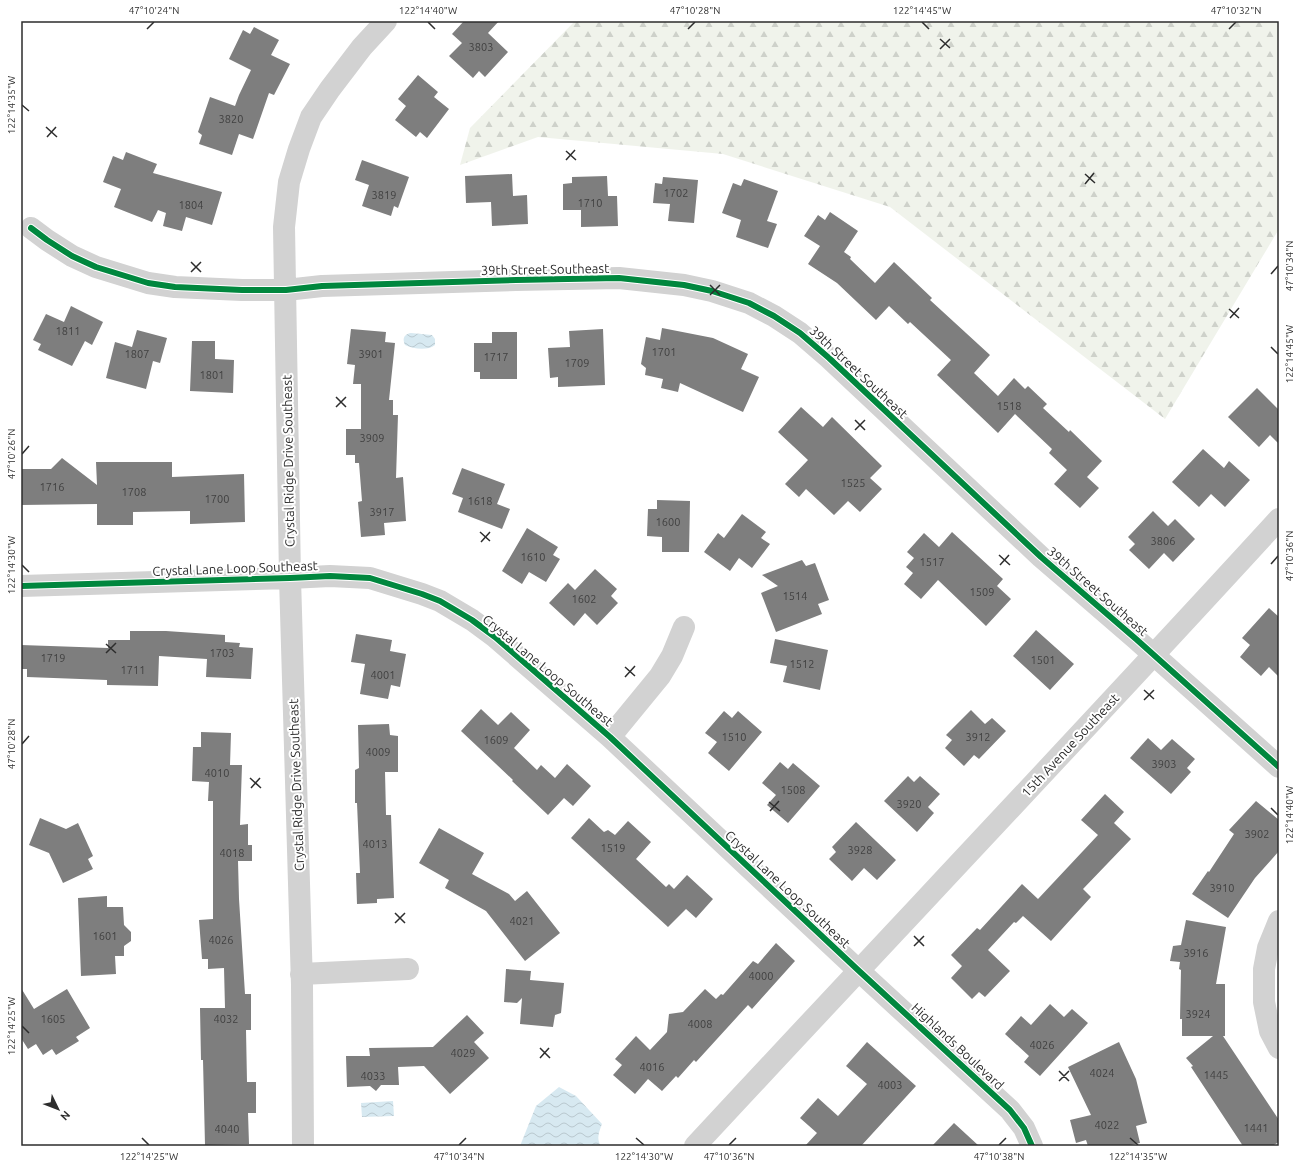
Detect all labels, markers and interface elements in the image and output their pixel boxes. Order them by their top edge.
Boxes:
text: 47°10'24"N [129,5,179,16]
text: 122°14'40"W [399,5,457,16]
text: 47°10'28"N [670,5,720,16]
text: 122°14'45"W [893,5,951,16]
text: 47°10'32"N [1211,5,1261,16]
house number: 3803 [469,41,493,53]
text: 122°14'35"W [6,76,17,134]
house number: 3820 [219,113,243,125]
house number: 1702 [664,187,688,199]
house number: 3819 [372,189,396,201]
house number: 1710 [578,197,602,209]
house number: 1804 [179,199,203,211]
text: 47°10'34"N [1284,241,1295,291]
street label: 39th Street Southeast [481,261,609,277]
street label: 39th Street Southeast [807,323,911,421]
house number: 1811 [56,325,80,337]
text: 122°14'45"W [1284,325,1295,383]
house number: 1701 [652,346,676,358]
house number: 1807 [125,348,149,360]
house number: 3901 [359,348,383,360]
house number: 1717 [484,351,508,363]
house number: 1709 [565,357,589,369]
house number: 1801 [200,369,224,381]
street label: Crystal Ridge Drive Southeast [279,375,297,547]
house number: 1518 [997,400,1021,412]
text: 47°10'26"N [6,429,17,479]
house number: 3909 [360,432,384,444]
house number: 1525 [841,477,865,489]
house number: 1716 [40,481,64,493]
house number: 1708 [122,486,146,498]
house number: 1700 [205,493,229,505]
house number: 1618 [468,495,492,507]
house number: 3917 [370,506,394,518]
house number: 1600 [656,516,680,528]
text: 47°10'36"N [1284,531,1295,581]
house number: 3806 [1151,535,1175,547]
text: 122°14'30"W [6,536,17,594]
street label: 39th Street Southeast [1045,544,1151,638]
house number: 1610 [521,551,545,563]
house number: 1517 [920,556,944,568]
street label: Crystal Lane Loop Southeast [152,558,318,578]
house number: 1509 [970,586,994,598]
house number: 1514 [783,590,807,602]
house number: 1602 [572,593,596,605]
street label: Crystal Lane Loop Southeast [480,611,616,729]
house number: 1703 [210,647,234,659]
house number: 1719 [41,652,65,664]
house number: 1501 [1031,654,1055,666]
house number: 1512 [790,658,814,670]
house number: 1711 [121,664,145,676]
house number: 4001 [371,669,395,681]
street label: 15th Avenue Southeast [1019,691,1121,799]
street label: Crystal Ridge Drive Southeast [286,699,306,871]
text: 47°10'28"N [6,719,17,769]
house number: 1510 [722,731,746,743]
house number: 3912 [966,731,990,743]
house number: 1609 [484,734,508,746]
house number: 4009 [366,746,390,758]
house number: 3903 [1152,758,1176,770]
house number: 4010 [205,767,229,779]
house number: 1508 [781,784,805,796]
text: 122°14'40"W [1284,786,1295,844]
house number: 3920 [897,798,921,810]
street label: Crystal Lane Loop Southeast [723,827,853,951]
house number: 3902 [1245,828,1269,840]
house number: 4013 [363,838,387,850]
house number: 1519 [601,842,625,854]
house number: 3928 [848,844,872,856]
house number: 4018 [220,847,244,859]
house number: 3910 [1210,882,1234,894]
house number: 4021 [510,915,534,927]
house number: 1601 [93,930,117,942]
house number: 4026 [209,934,233,946]
house number: 3916 [1184,947,1208,959]
house number: 4000 [749,970,773,982]
text: 122°14'25"W [6,997,17,1055]
street label: Highlands Boulevard [909,1000,1007,1092]
house number: 3924 [1186,1008,1210,1020]
house number: 1605 [41,1013,65,1025]
house number: 4032 [214,1013,238,1025]
house number: 4008 [688,1018,712,1030]
house number: 4026 [1030,1039,1054,1051]
house number: 4029 [451,1047,475,1059]
house number: 4016 [640,1061,664,1073]
house number: 4024 [1090,1067,1114,1079]
house number: 1445 [1204,1069,1228,1081]
house number: 4033 [361,1070,385,1082]
house number: 4003 [878,1079,902,1091]
north arrow [38,1089,78,1129]
text: N [58,1109,73,1123]
house number: 4022 [1095,1119,1119,1131]
house number: 1441 [1244,1122,1268,1134]
house number: 4040 [215,1123,239,1135]
text: 122°14'25"W [120,1151,178,1162]
text: 47°10'34"N [434,1151,484,1162]
text: 122°14'30"W [615,1151,673,1162]
text: 47°10'36"N [704,1151,754,1162]
text: 47°10'38"N [974,1151,1024,1162]
text: 122°14'35"W [1109,1151,1167,1162]

